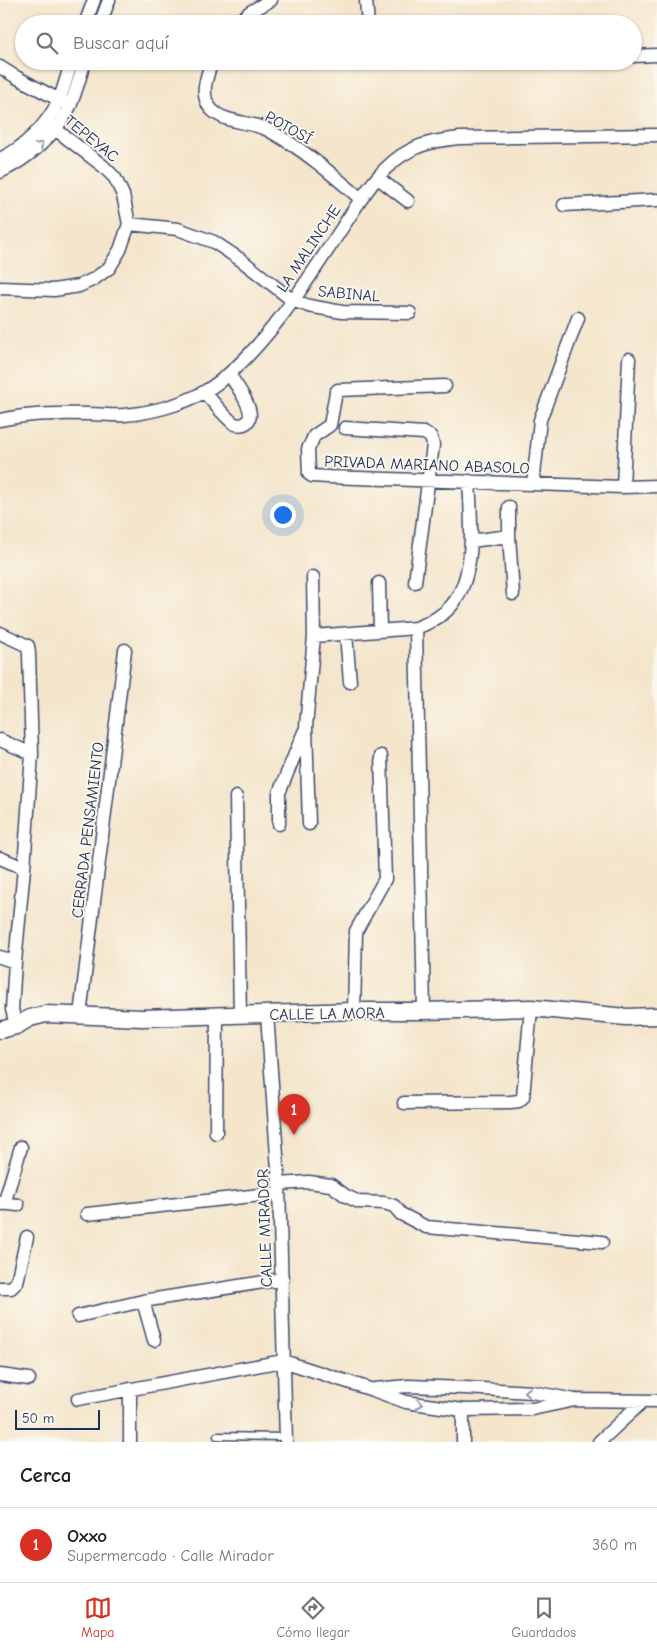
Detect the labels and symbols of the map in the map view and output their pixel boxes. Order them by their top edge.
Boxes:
street label: POTOSÍ [262,107,316,148]
street label: TEPEYAC [61,112,122,166]
one-way arrow [34,141,43,150]
street label: LA MALINCHE [273,201,345,296]
street label: SABINAL [317,282,381,306]
street label: PRIVADA MARIANO ABASOLO [324,452,530,478]
your location [270,502,296,528]
street label: CERRADA PENSAMIENTO [68,741,108,919]
street label: CALLE LA MORA [269,1004,385,1024]
pin: 1 [278,1094,310,1135]
street label: CALLE MIRADOR [254,1168,276,1288]
one-way arrow [523,1387,531,1398]
one-way arrow [416,1398,424,1409]
scale bar [15,1407,100,1430]

